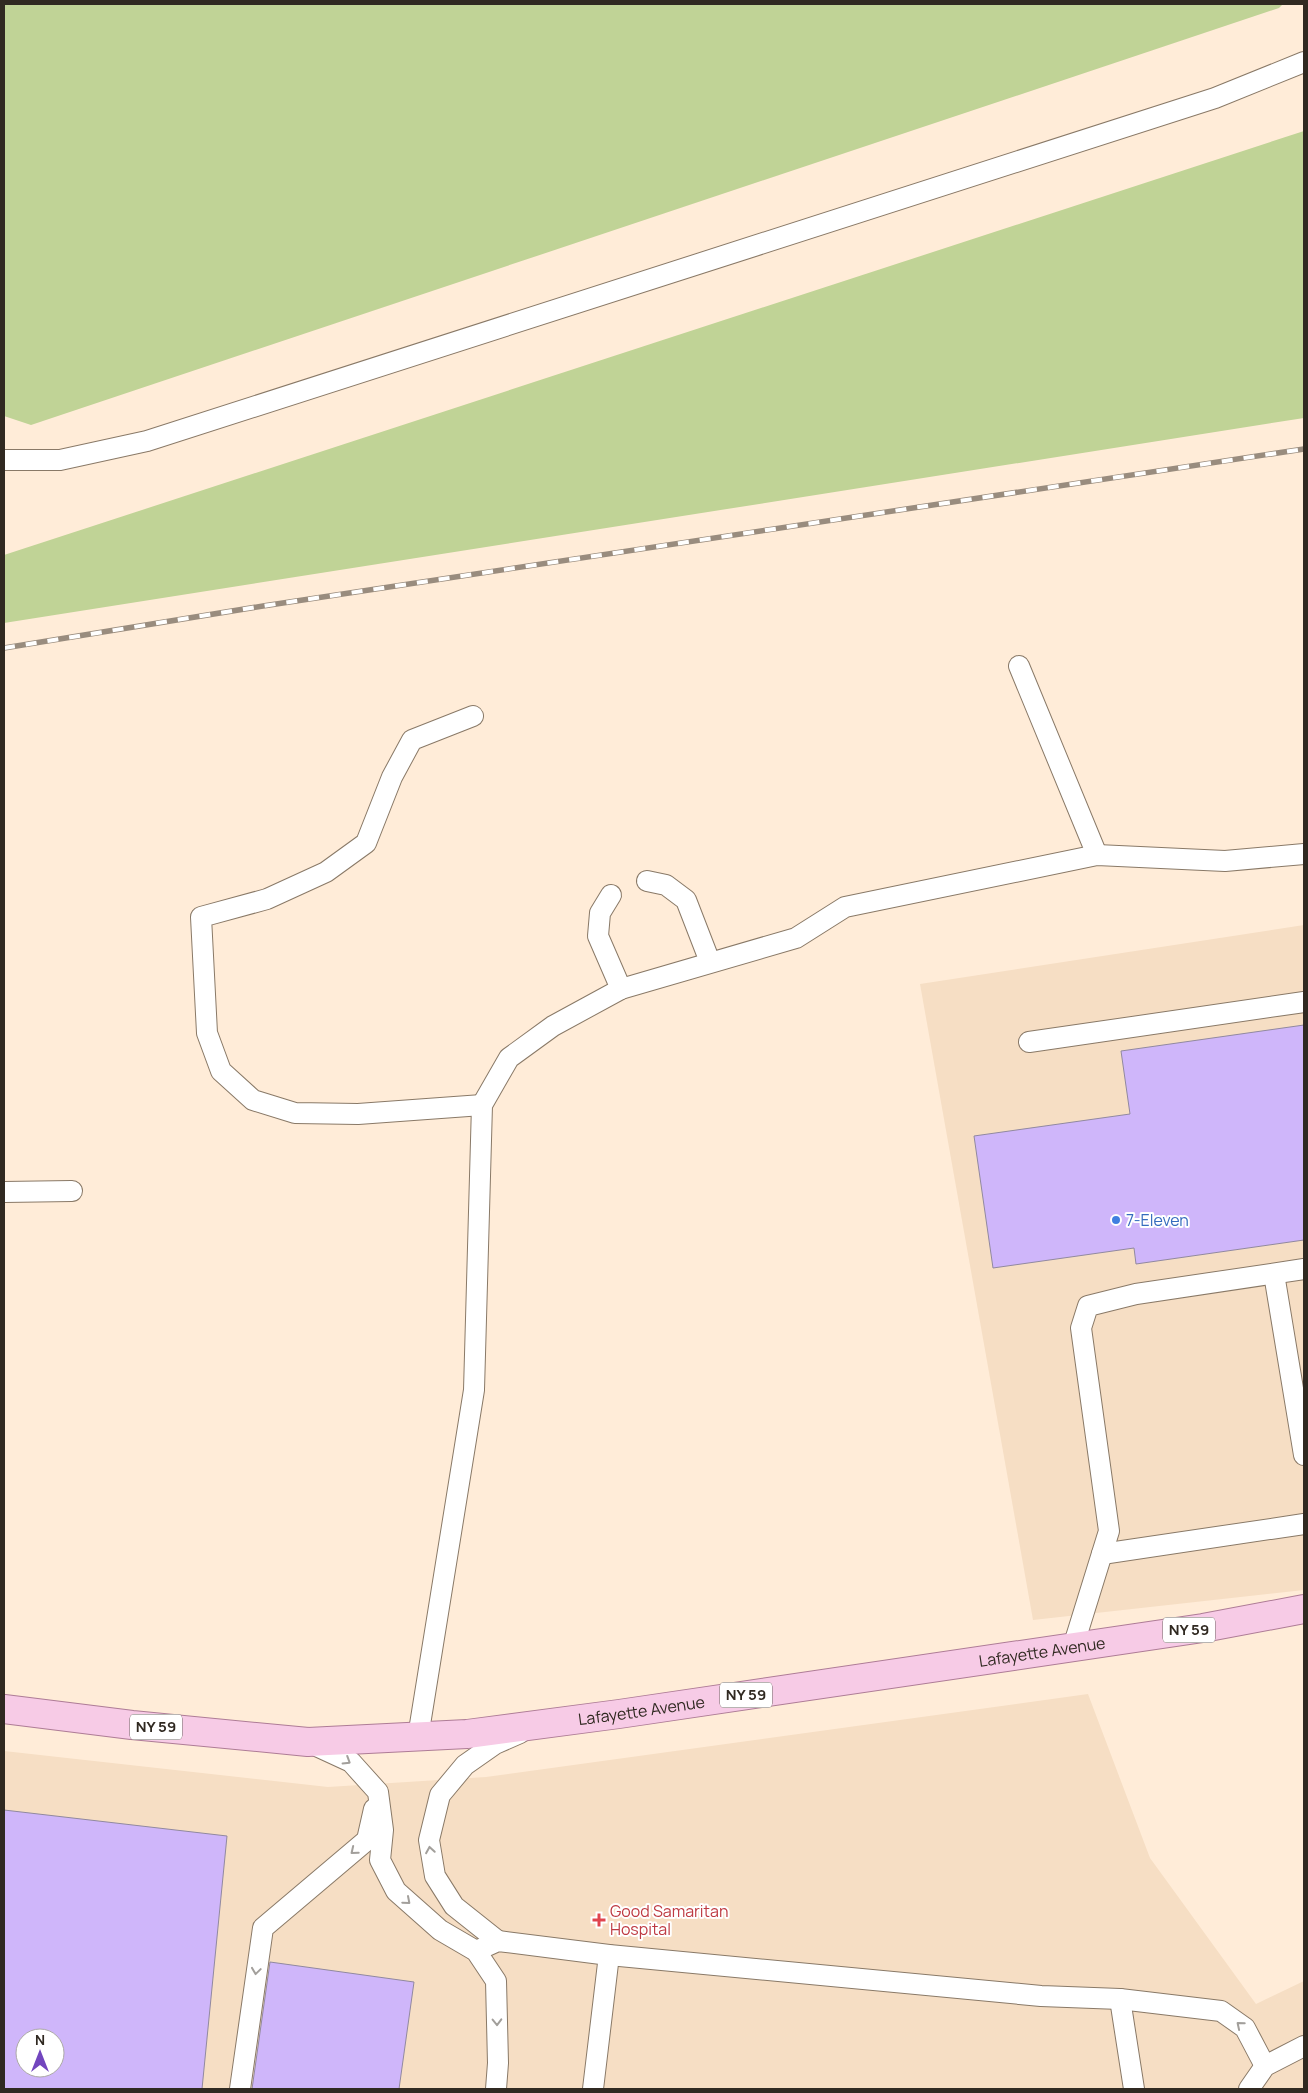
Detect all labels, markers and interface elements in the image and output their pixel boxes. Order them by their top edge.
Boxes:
place label: 7-Eleven [1126,1209,1189,1231]
marker: 7-Eleven [1110,1214,1122,1226]
road number: NY 59 [1163,1618,1215,1642]
street label: Lafayette Avenue [977,1632,1107,1672]
road number: NY 59 [720,1682,772,1708]
street label: Lafayette Avenue [577,1691,706,1730]
road number: NY 59 [130,1714,182,1740]
one-way arrow [342,1755,351,1765]
one-way arrow [351,1845,360,1853]
one-way arrow [426,1845,436,1854]
one-way arrow [402,1895,411,1904]
place label: Good Samaritan Hospital [610,1900,728,1940]
marker: Good Samaritan Hospital [592,1913,606,1927]
one-way arrow [251,1967,262,1975]
one-way arrow [492,2019,502,2027]
one-way arrow [1237,2022,1246,2031]
north arrow [15,2028,65,2078]
text: N [35,2030,45,2049]

